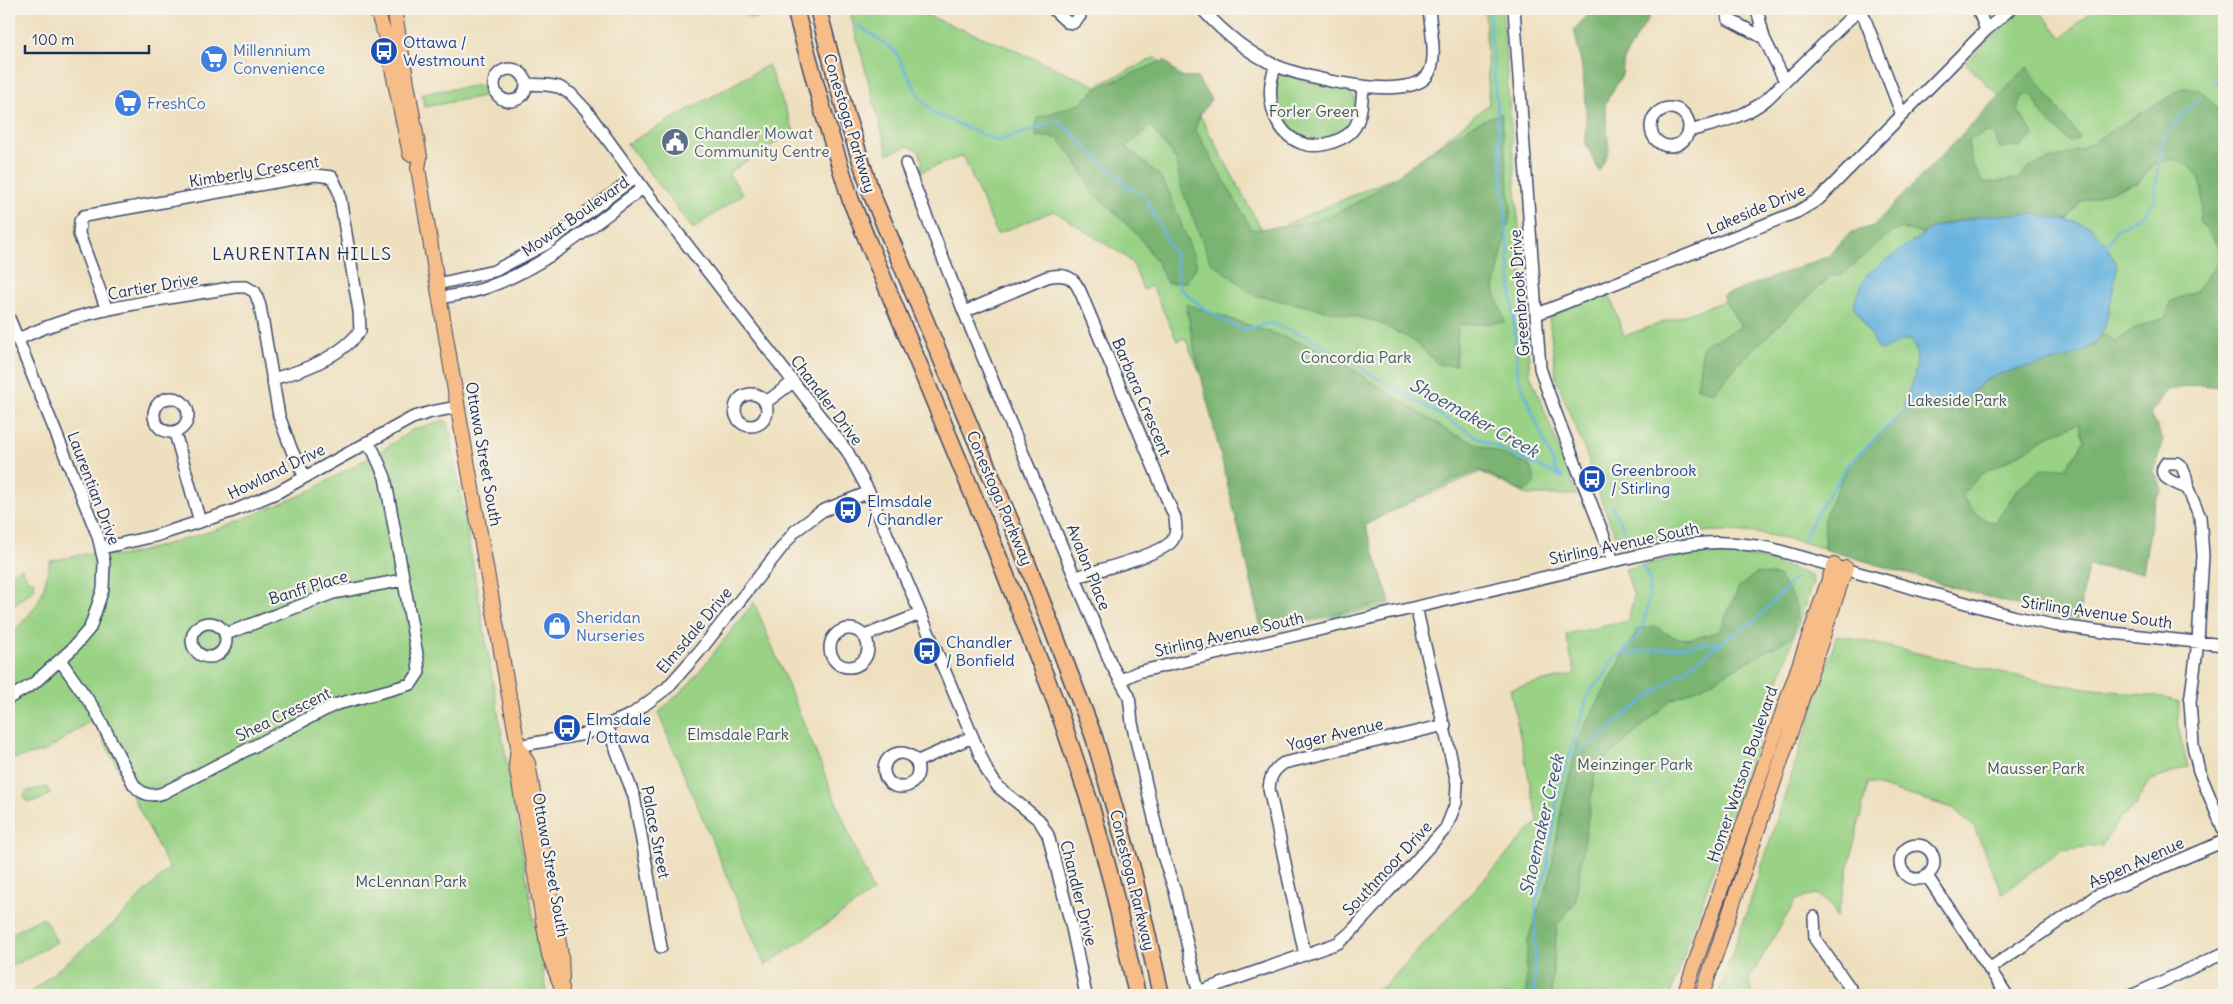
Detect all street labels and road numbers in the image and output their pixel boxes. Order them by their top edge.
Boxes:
street label: Conestoga Parkway [819,51,881,195]
street label: Kimberly Crescent [188,151,321,191]
street label: Mowat Boulevard [518,172,632,260]
street label: Lakeside Drive [1704,179,1808,239]
street label: Greenbrook Drive [1505,229,1533,357]
street label: Cartier Drive [106,268,200,304]
street label: Barbara Crescent [1108,335,1176,460]
street label: Chandler Drive [787,351,867,449]
street label: Ottawa Street South [461,380,507,528]
street label: Laurentian Drive [63,428,125,548]
street label: Conestoga Parkway [963,428,1037,568]
street label: Howland Drive [224,439,328,503]
street label: Stirling Avenue South [1547,517,1701,569]
street label: Avalon Place [1063,521,1115,613]
street label: Banff Place [266,565,350,609]
street label: Elmsdale Drive [652,583,736,677]
street label: Stirling Avenue South [2020,591,2174,633]
street label: Stirling Avenue South [1152,607,1306,661]
street label: Shea Crescent [232,682,334,746]
street label: Homer Watson Boulevard [1702,683,1782,865]
street label: Yager Avenue [1285,713,1385,755]
street label: Palace Street [637,784,675,881]
street label: Ottawa Street South [528,791,574,939]
street label: Conestoga Parkway [1106,807,1160,953]
street label: Southmoor Drive [1338,817,1436,919]
street label: Aspen Avenue [2085,832,2187,892]
street label: Chandler Drive [1056,838,1102,948]

